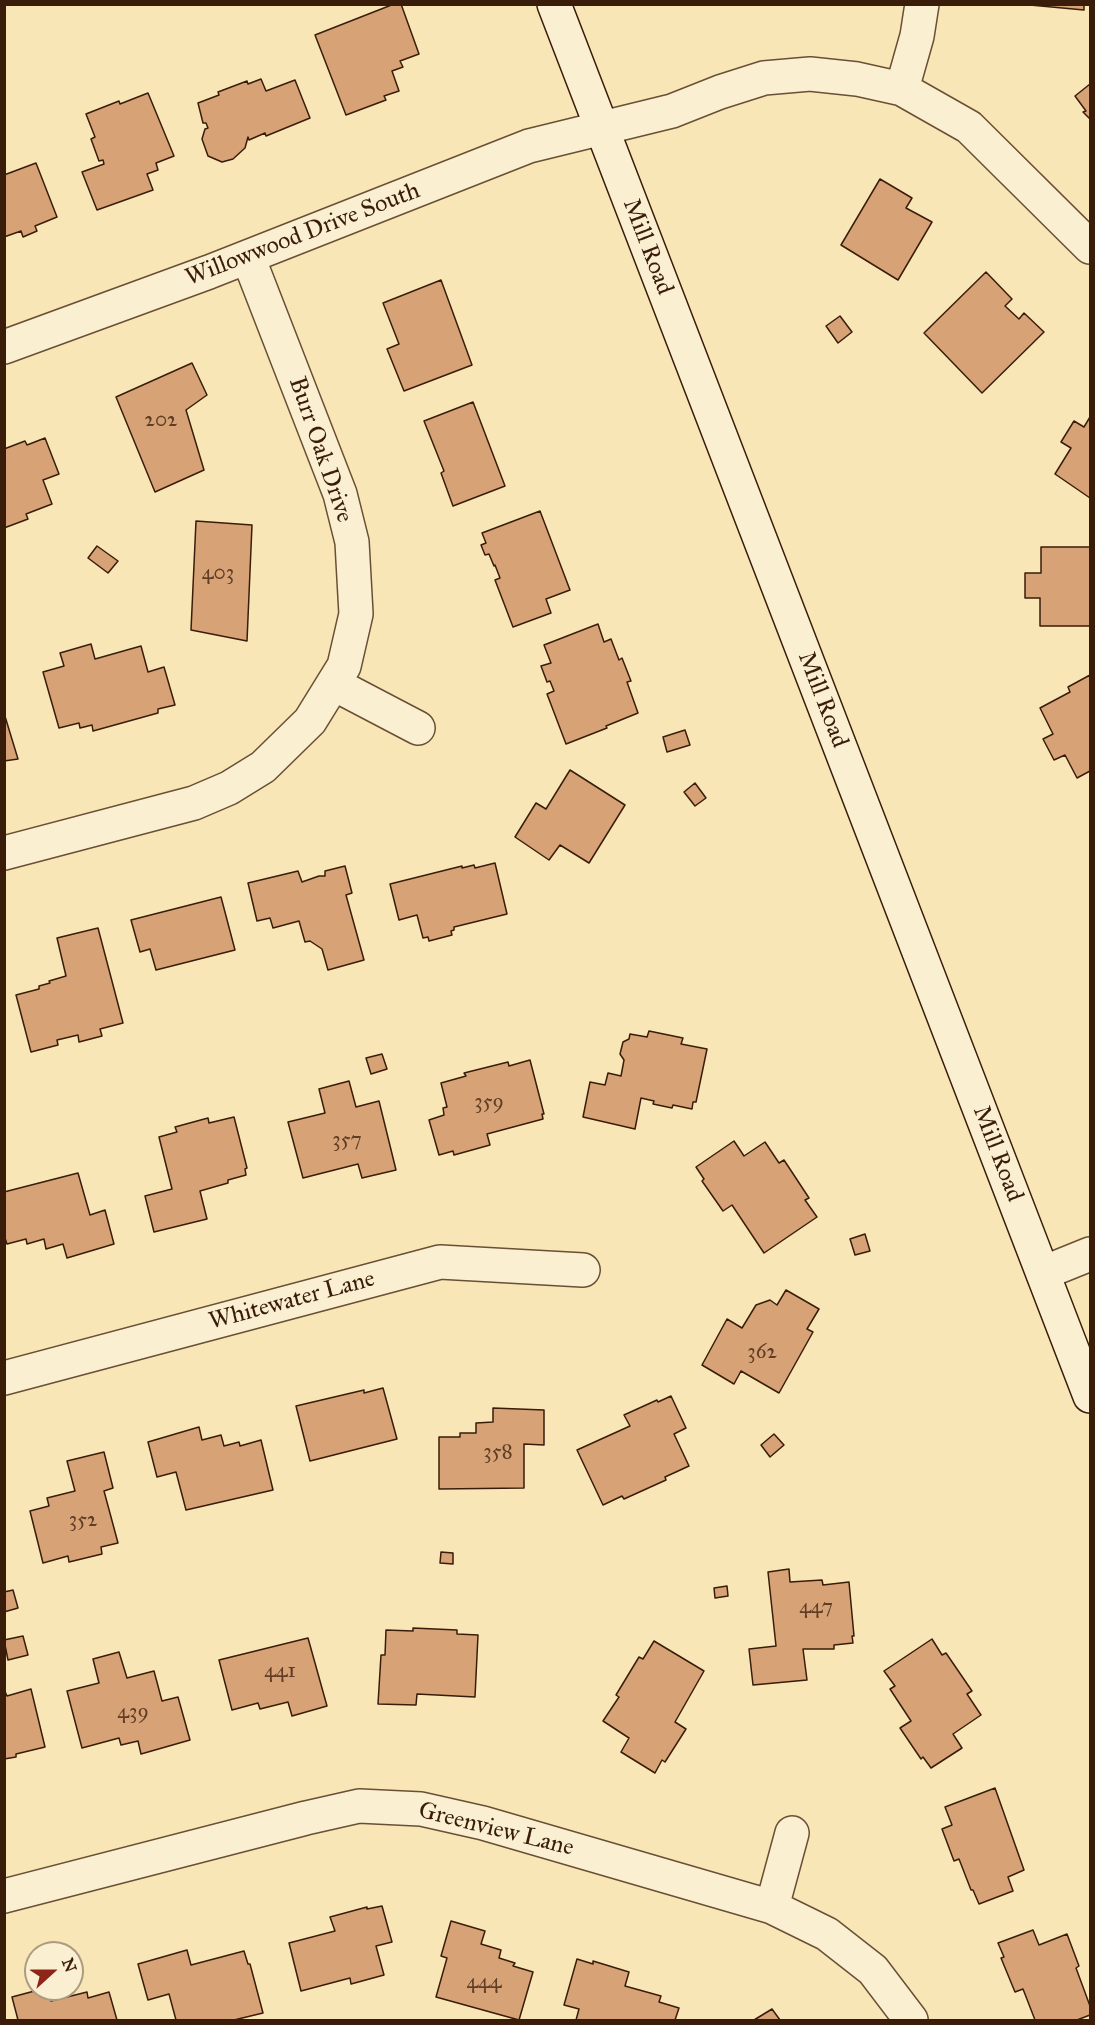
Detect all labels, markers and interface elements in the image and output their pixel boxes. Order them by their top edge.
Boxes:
street label: Willowwood Drive South [182,177,424,293]
street label: Mill Road [616,195,678,299]
street label: Burr Oak Drive [282,373,358,527]
house number: 202 [145,408,177,434]
house number: 403 [202,561,234,587]
street label: Mill Road [791,648,853,752]
house number: 359 [474,1090,504,1116]
street label: Mill Road [966,1102,1028,1206]
house number: 357 [332,1128,362,1154]
street label: Whitewater Lane [206,1265,378,1337]
house number: 362 [747,1340,777,1366]
house number: 358 [483,1440,513,1466]
house number: 352 [69,1508,97,1534]
house number: 447 [799,1595,833,1621]
house number: 441 [264,1659,296,1685]
house number: 439 [117,1700,149,1726]
street label: Greenview Lane [415,1797,577,1863]
north arrow [24,1941,84,2001]
text: N [58,1955,81,1975]
house number: 444 [466,1970,502,1996]

